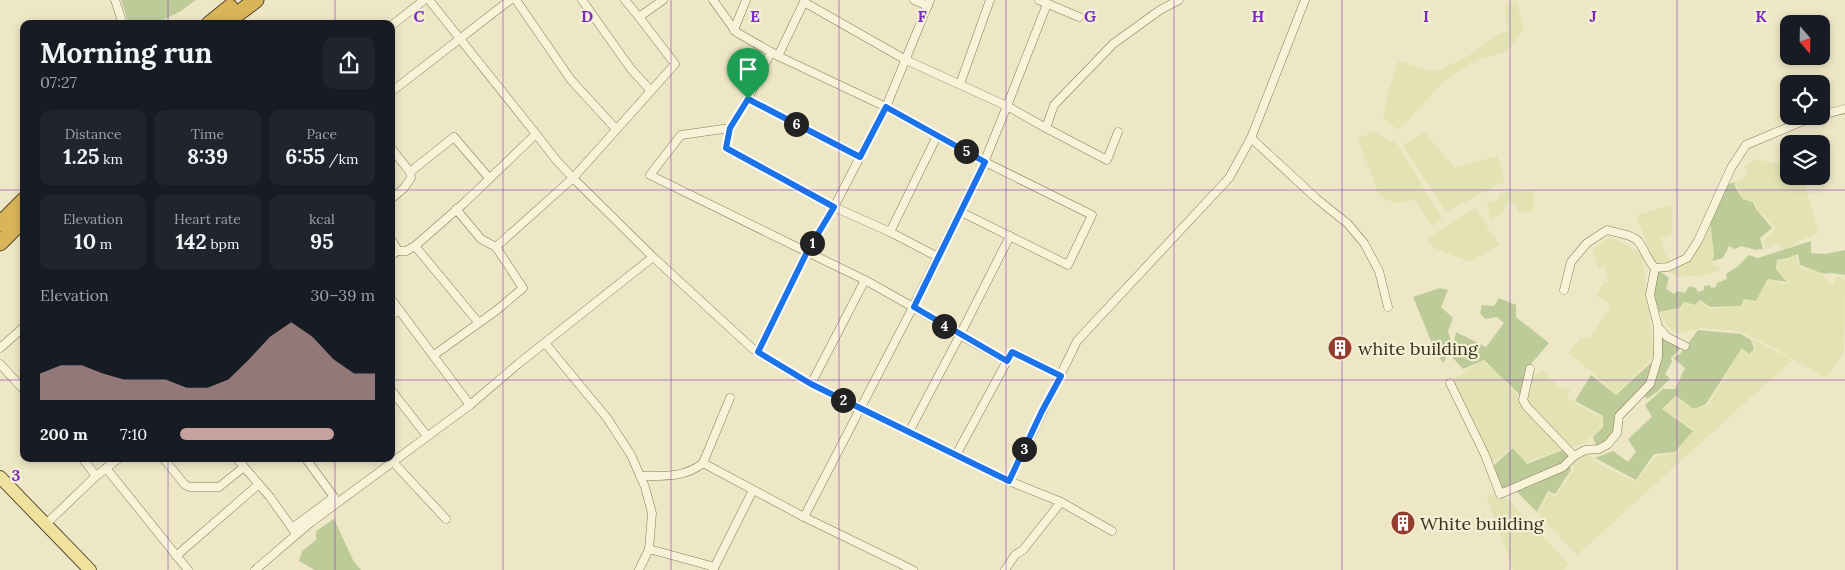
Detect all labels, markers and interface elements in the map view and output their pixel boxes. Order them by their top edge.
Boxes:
text: C [413,6,425,26]
text: D [581,6,593,26]
text: E [750,6,760,26]
text: F [917,6,927,26]
text: G [1084,6,1096,26]
text: H [1252,6,1265,26]
text: I [1423,6,1429,26]
text: J [1589,6,1597,26]
text: K [1755,6,1767,26]
north arrow [1780,15,1830,65]
map controls [1780,15,1830,185]
text: Morning run [40,35,212,71]
button: share [323,37,375,89]
pin [727,48,769,99]
icon: arrive [734,55,762,83]
text: 07:27 [40,72,77,92]
button: locate [1780,75,1830,125]
pin: 6 [784,112,808,136]
text: 6 [792,115,801,133]
text: Distance [65,125,122,143]
text: Time [191,125,224,143]
text: Pace [307,125,337,143]
button: layers [1780,135,1830,185]
pin: 5 [954,138,978,164]
text: 5 [963,142,970,160]
text: 1.25 [63,143,99,170]
text: 8:39 [187,143,228,170]
text: 6:55 [285,143,325,170]
text: km [99,150,123,168]
text: /km [325,150,359,168]
text: Elevation [63,210,123,228]
text: Heart rate [174,210,241,228]
text: kcal [309,210,335,228]
text: 10 [74,228,96,255]
text: 142 [176,228,207,255]
text: 95 [310,228,334,255]
pin: 1 [800,230,824,256]
text: 1 [810,234,815,252]
text: m [96,235,112,253]
text: bpm [207,235,239,253]
text: Elevation [40,285,109,305]
text: 30–39 m [310,285,375,305]
pin: 4 [932,314,956,338]
text: 4 [941,317,948,335]
building icon: white building [1327,335,1353,361]
place label: white building [1358,337,1479,360]
pin: 2 [830,388,856,412]
text: 2 [840,391,847,409]
text: 200 m [40,424,88,444]
text: 7:10 [120,424,147,444]
pin: 3 [1012,436,1036,462]
text: 3 [1021,440,1028,458]
text: 3 [12,465,21,485]
building icon: White building [1390,510,1416,536]
place label: White building [1420,512,1545,535]

